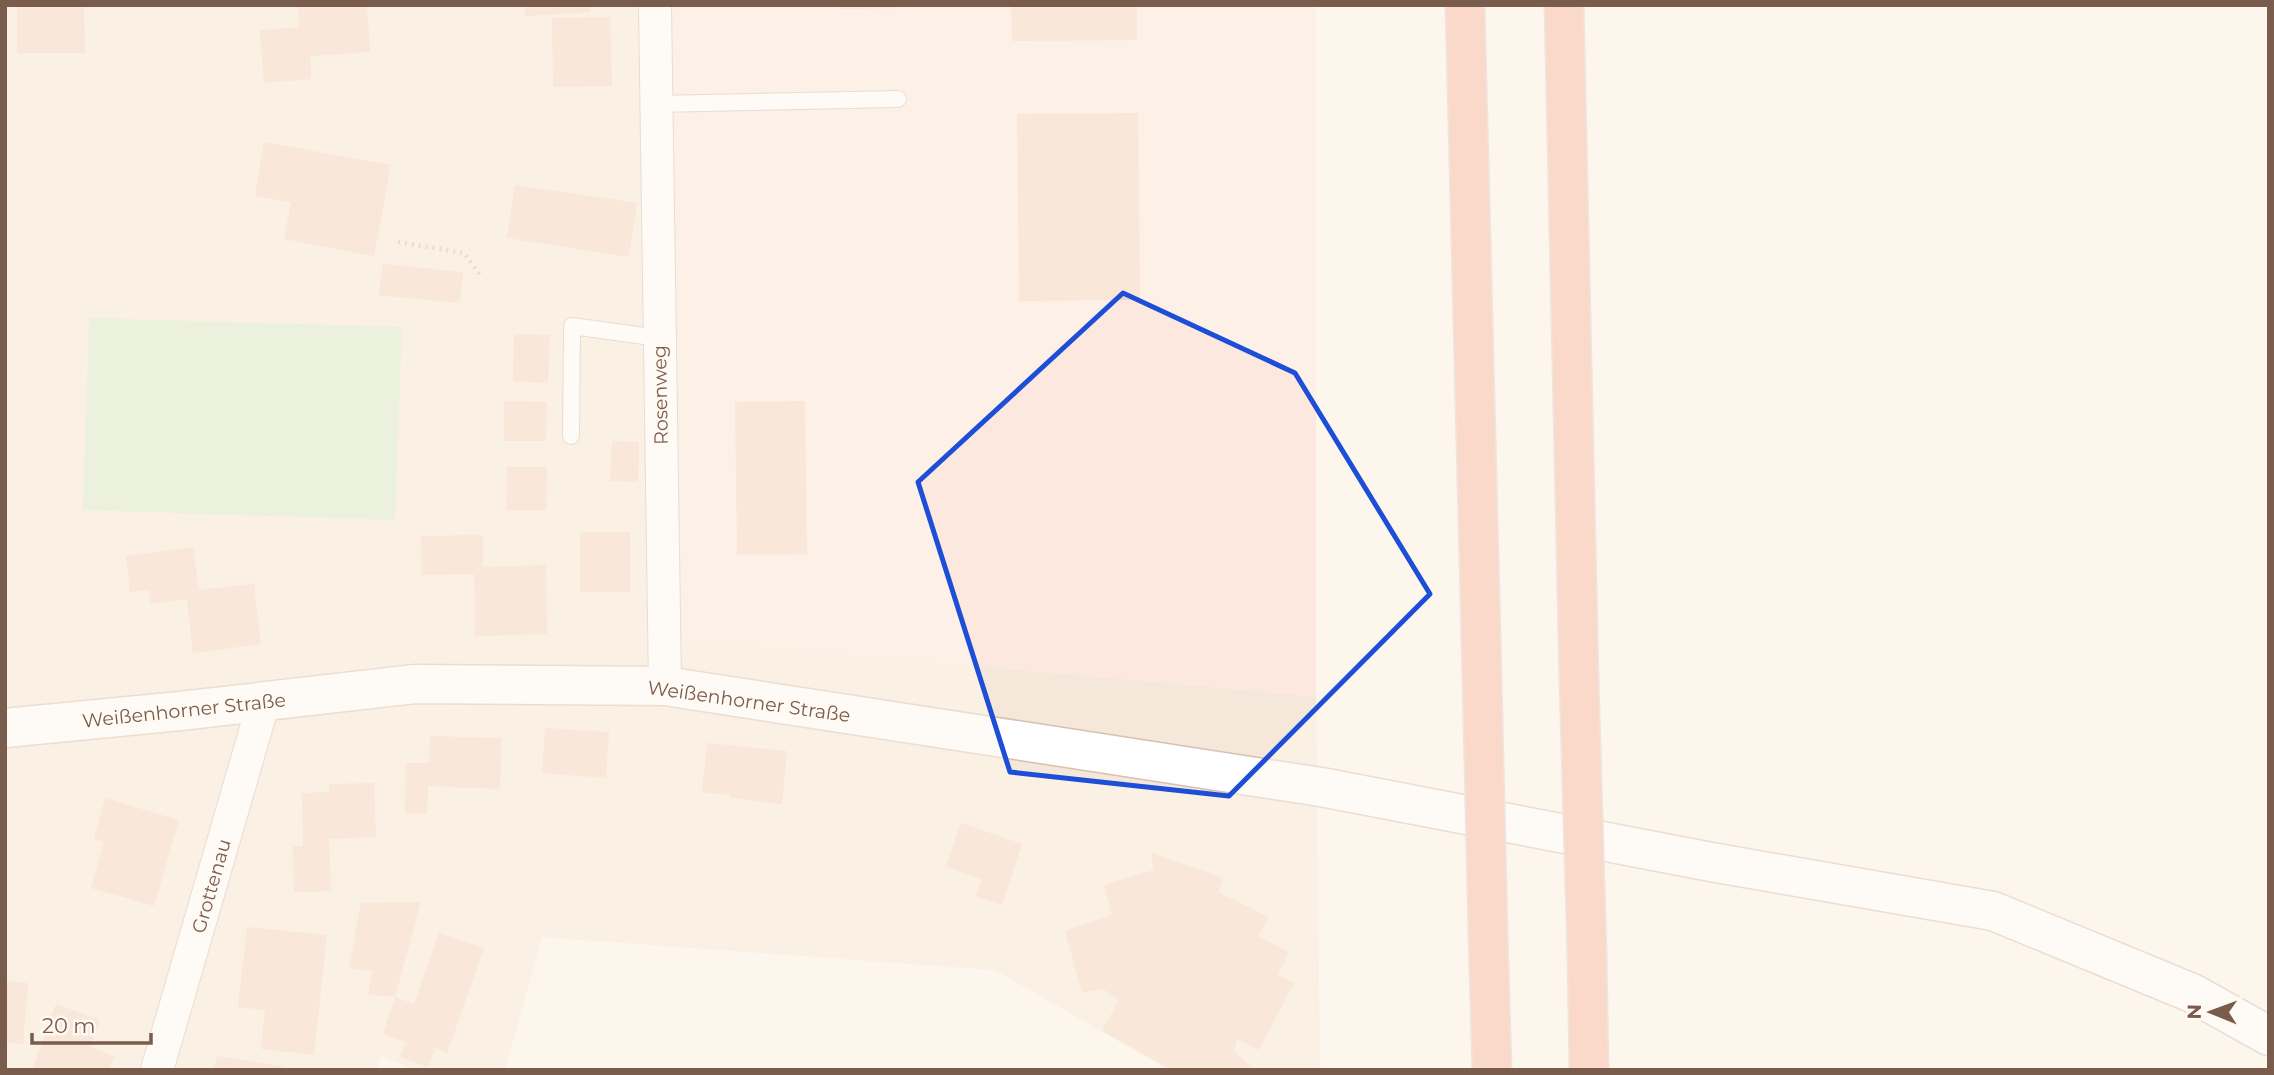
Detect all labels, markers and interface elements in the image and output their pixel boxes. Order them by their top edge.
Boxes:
street label: Rosenweg [648,345,673,445]
street label: Weißenhorner Straße [646,676,852,727]
street label: Weißenhorner Straße [81,688,287,733]
street label: Grottenau [187,836,236,936]
north arrow [2176,977,2246,1047]
scale bar [32,1002,150,1046]
text: N [2183,1004,2206,1020]
text: 20 m [42,1013,96,1038]

